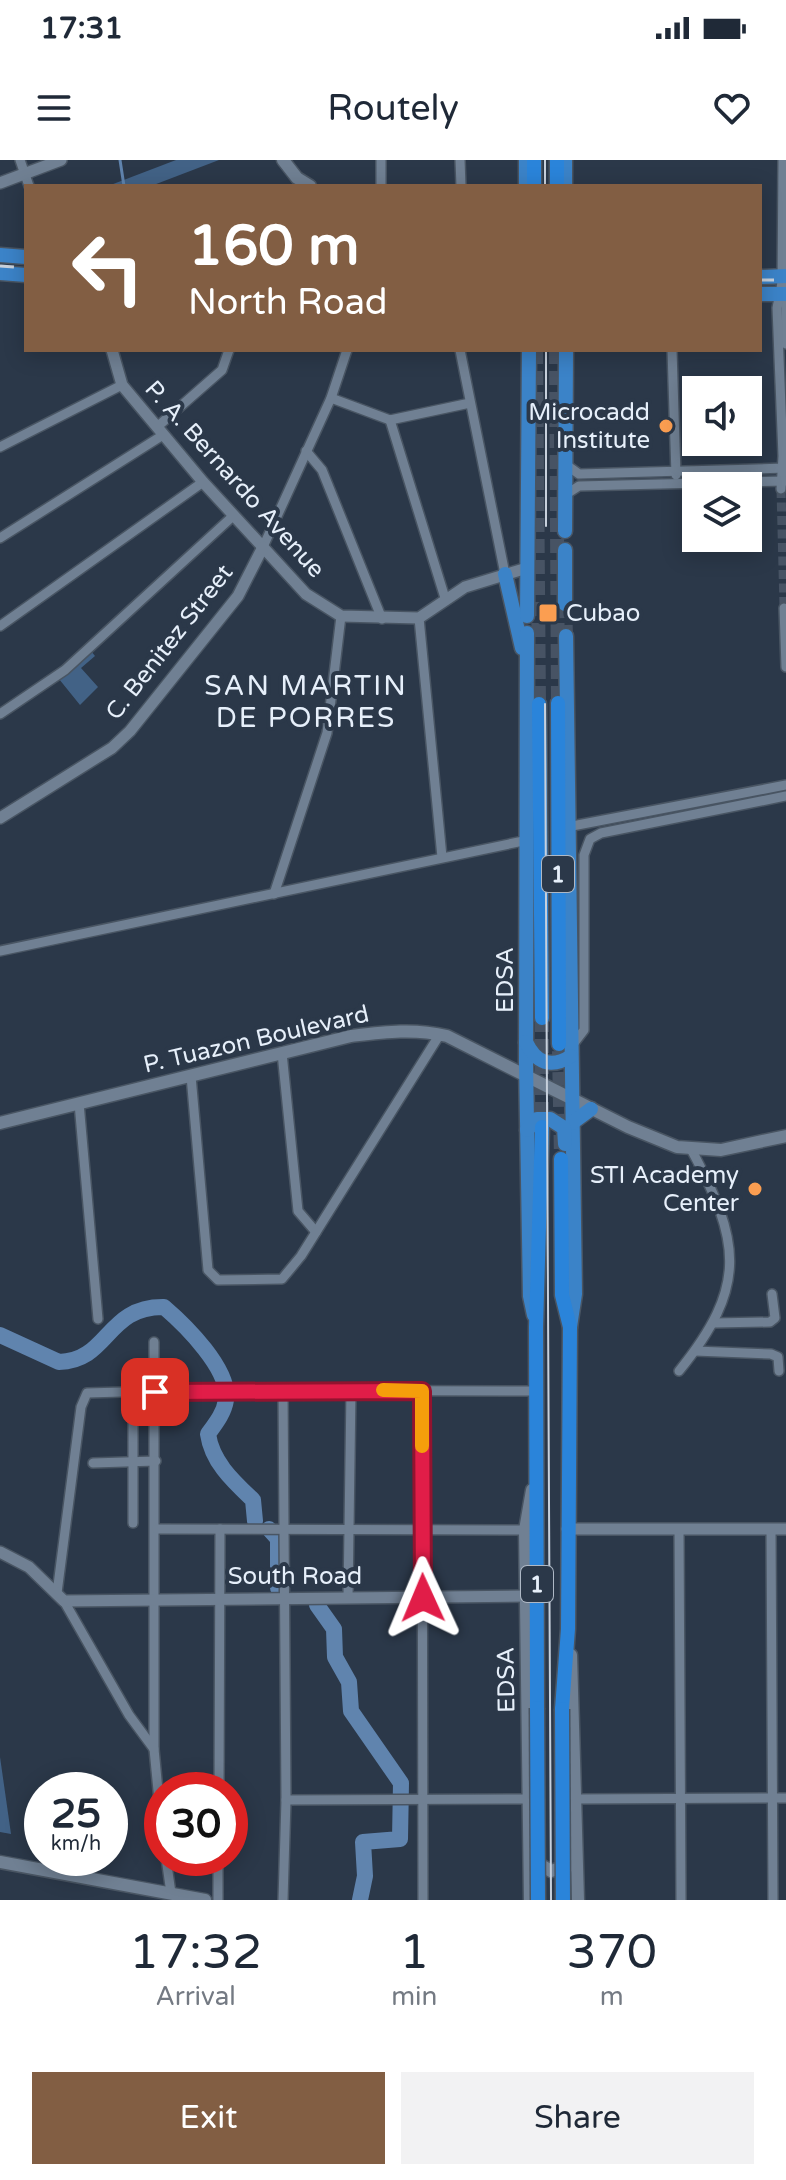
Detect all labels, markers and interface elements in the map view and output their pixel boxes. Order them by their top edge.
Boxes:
text: 17:31 [40,10,123,47]
icon: menu [32,86,76,130]
icon: heart [710,86,754,130]
text: Routely [327,87,459,130]
text: 160 m [188,213,359,280]
icon: left [56,216,160,320]
text: North Road [188,281,388,324]
street label: P. A. Bernardo Avenue [138,375,331,584]
map controls [682,376,762,552]
button: sound [682,376,762,456]
place label: Microcadd Institute [528,398,650,455]
marker: Microcadd Institute [657,417,675,435]
button: layers [682,472,762,552]
street label: C. Benitez Street [100,559,239,726]
place label: Cubao [566,599,640,628]
marker: Cubao [537,602,559,624]
district label: SAN MARTIN DE PORRES [204,669,408,735]
road number: 1 [542,856,574,892]
street label: EDSA [491,947,520,1013]
street label: P. Tuazon Boulevard [140,999,372,1080]
place label: STI Academy Center [590,1161,740,1218]
marker: STI Academy Center [746,1180,764,1198]
pin [121,1358,189,1426]
icon: arrive [133,1370,177,1414]
position arrow [381,1556,465,1640]
street label: South Road [228,1562,362,1591]
road number: 1 [521,1566,553,1602]
street label: EDSA [491,1647,522,1713]
speed limit sign: 30 [144,1772,248,1876]
text: 25 [51,1790,101,1838]
text: km/h [51,1832,101,1856]
text: 17:32 [129,1924,262,1982]
text: 1 [399,1924,429,1982]
text: 370 [566,1924,657,1982]
text: Arrival [155,1981,236,2012]
text: min [391,1981,437,2012]
text: m [600,1981,624,2012]
button: Exit [32,2072,385,2164]
button: Share [401,2072,754,2164]

